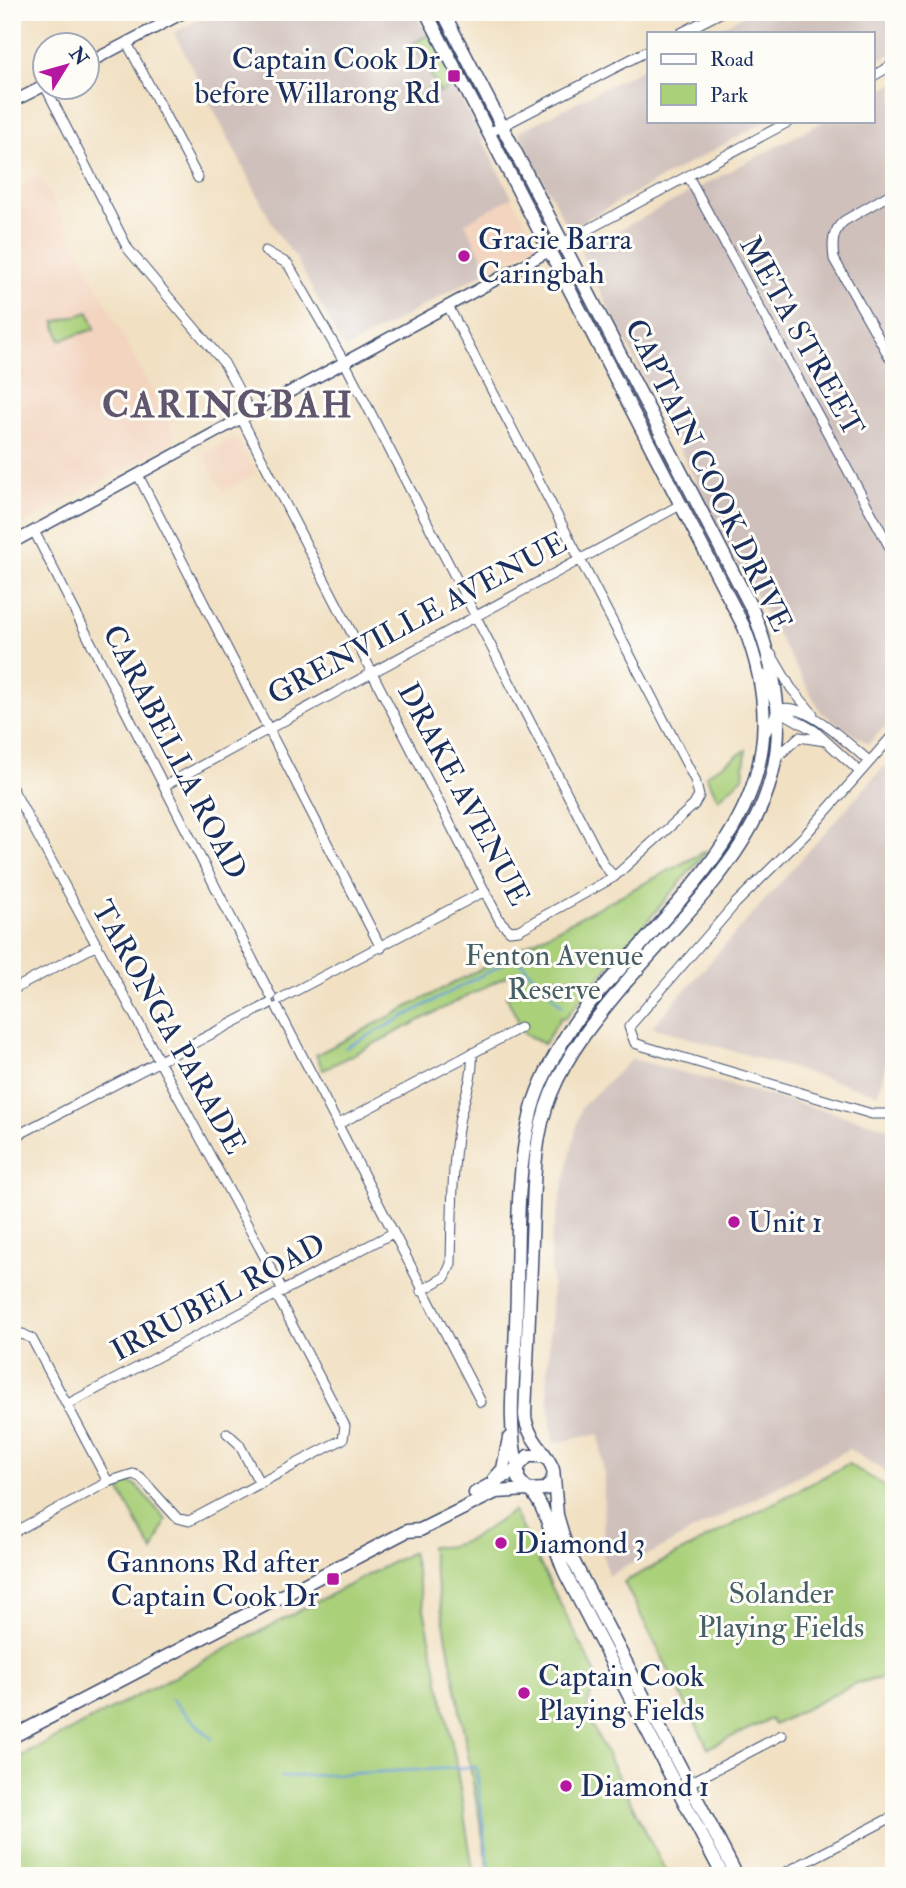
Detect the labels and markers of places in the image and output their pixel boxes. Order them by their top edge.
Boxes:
place label: Captain Cook Dr before Willarong Rd [195,41,440,112]
marker: Captain Cook Dr before Willarong Rd [446,68,462,84]
place label: Gracie Barra Caringbah [478,221,633,292]
marker: Gracie Barra Caringbah [456,248,472,264]
place label: Unit 1 [748,1204,822,1241]
marker: Unit 1 [726,1214,742,1230]
place label: Diamond 3 [515,1525,645,1562]
marker: Diamond 3 [493,1535,509,1551]
place label: Gannons Rd after Captain Cook Dr [106,1544,319,1615]
marker: Gannons Rd after Captain Cook Dr [325,1571,341,1587]
place label: Captain Cook Playing Fields [538,1658,705,1729]
marker: Captain Cook Playing Fields [516,1685,532,1701]
place label: Diamond 1 [580,1768,710,1805]
marker: Diamond 1 [558,1778,574,1794]

